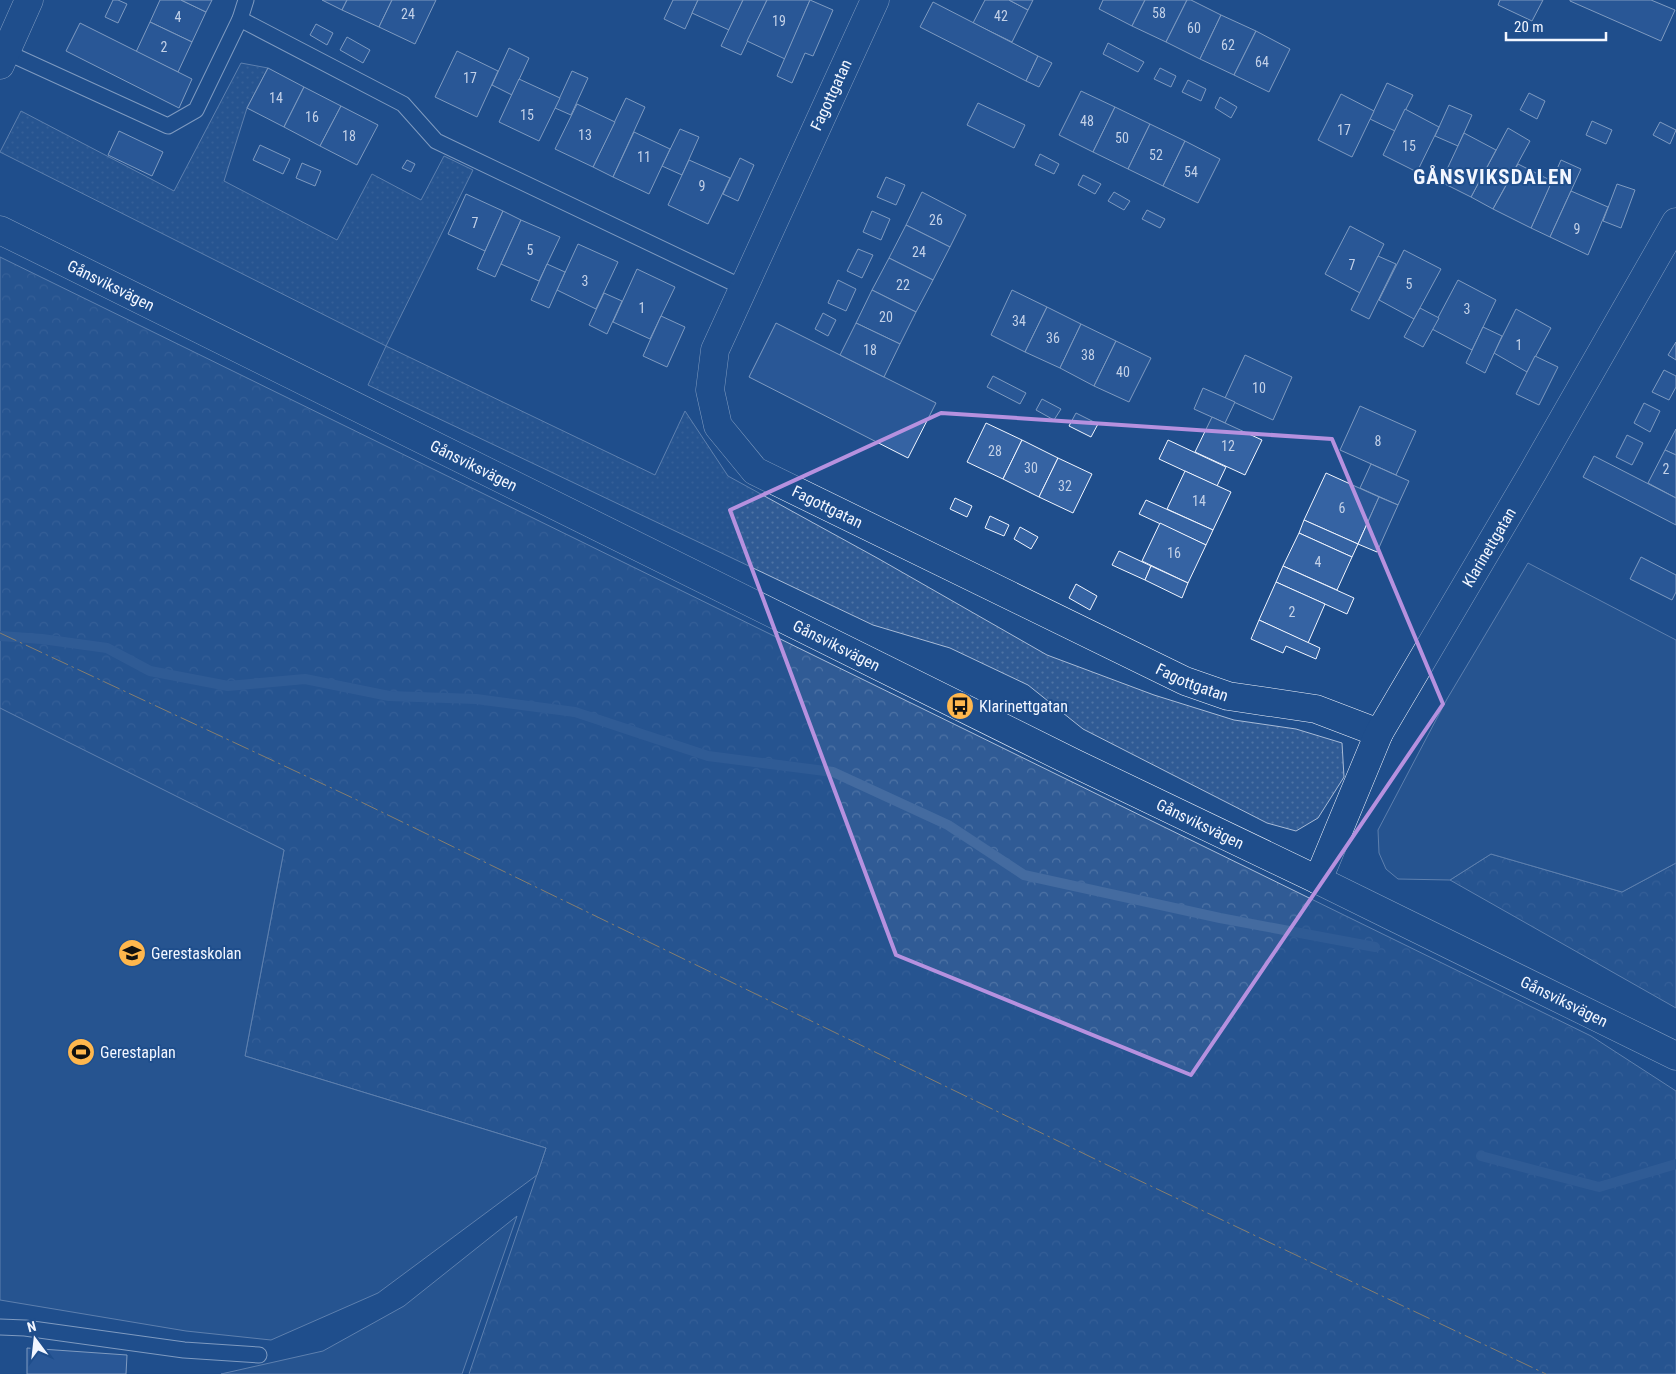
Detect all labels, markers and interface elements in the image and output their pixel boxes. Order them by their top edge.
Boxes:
house number: 58 [1152,5,1166,21]
house number: 24 [401,6,415,22]
house number: 42 [994,8,1008,24]
house number: 4 [175,9,182,25]
scale bar [1506,10,1606,42]
house number: 19 [772,13,786,29]
text: 20 m [1514,18,1544,36]
house number: 60 [1187,20,1201,36]
house number: 62 [1221,37,1235,53]
house number: 2 [161,39,168,55]
house number: 64 [1255,54,1269,70]
street label: Fagottgatan [806,56,856,134]
house number: 17 [463,70,477,86]
house number: 14 [269,90,283,106]
house number: 15 [520,107,534,123]
house number: 16 [305,109,319,125]
house number: 48 [1080,113,1094,129]
house number: 17 [1337,122,1351,138]
house number: 13 [578,127,592,143]
house number: 18 [342,128,356,144]
house number: 50 [1115,130,1129,146]
house number: 15 [1402,138,1416,154]
house number: 52 [1149,147,1163,163]
house number: 11 [637,149,651,165]
house number: 54 [1184,164,1198,180]
district label: GÅNSVIKSDALEN [1413,165,1573,189]
house number: 9 [699,178,705,194]
house number: 26 [929,212,943,228]
house number: 7 [472,215,479,231]
house number: 9 [1574,221,1580,237]
house number: 5 [527,242,534,258]
house number: 24 [912,244,926,260]
street label: Gånsviksvägen [64,256,158,315]
house number: 7 [1349,257,1356,273]
house number: 3 [582,273,588,289]
house number: 5 [1406,276,1413,292]
house number: 22 [896,277,910,293]
house number: 1 [639,300,645,316]
house number: 3 [1464,301,1470,317]
house number: 20 [879,309,893,325]
house number: 34 [1012,313,1026,329]
house number: 36 [1046,330,1060,346]
house number: 1 [1516,337,1522,353]
house number: 18 [863,342,877,358]
house number: 38 [1081,347,1095,363]
house number: 40 [1116,364,1130,380]
house number: 10 [1252,380,1266,396]
house number: 8 [1375,433,1382,449]
street label: Gånsviksvägen [427,436,521,495]
house number: 12 [1221,438,1235,454]
house number: 28 [988,443,1002,459]
house number: 30 [1024,460,1038,476]
house number: 2 [1663,461,1670,477]
house number: 32 [1058,478,1072,494]
street label: Fagottgatan [789,481,866,532]
house number: 14 [1192,493,1206,509]
house number: 6 [1339,500,1346,516]
street label: Klarinettgatan [1458,504,1519,590]
house number: 16 [1167,545,1181,561]
house number: 4 [1315,554,1322,570]
house number: 2 [1289,604,1296,620]
street label: Gånsviksvägen [790,616,883,675]
street label: Fagottgatan [1153,659,1231,705]
bus stop icon: Klarinettgatan [945,691,975,721]
place label: Klarinettgatan [979,697,1068,716]
street label: Gånsviksvägen [1153,794,1247,853]
school or university icon: Gerestaskolan [117,938,147,968]
place label: Gerestaskolan [151,944,242,963]
street label: Gånsviksvägen [1518,972,1611,1030]
sports icon: Gerestaplan [66,1037,96,1067]
place label: Gerestaplan [100,1043,176,1062]
north arrow [10,1314,60,1364]
text: N [25,1318,38,1335]

